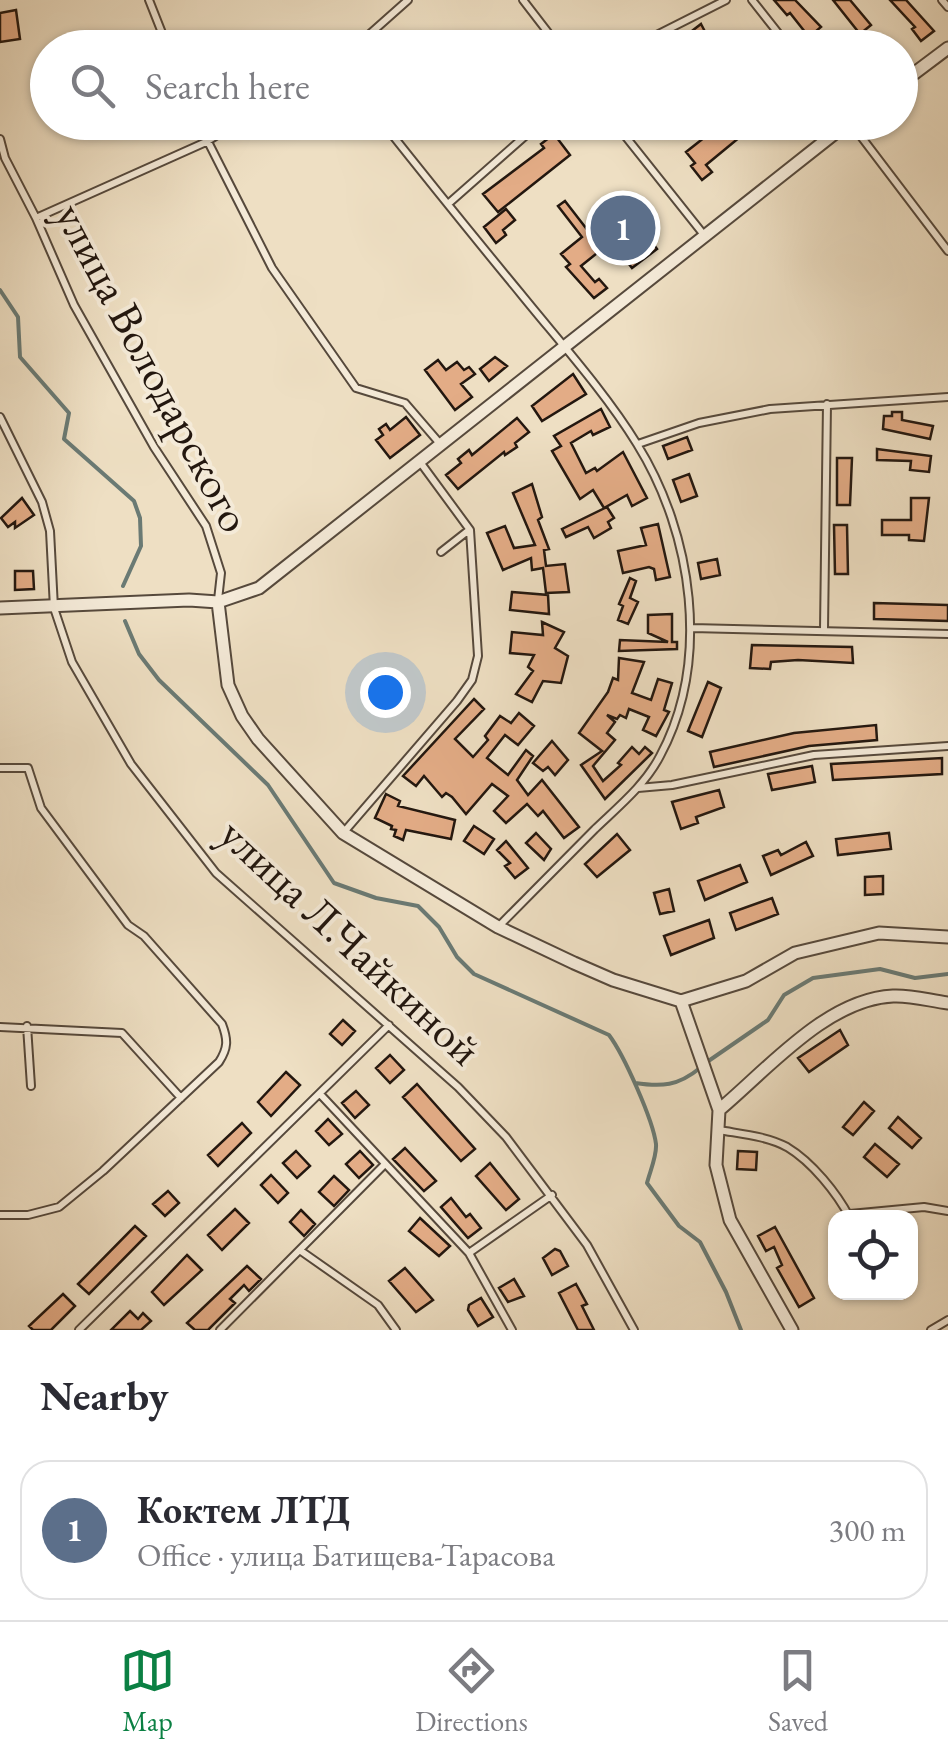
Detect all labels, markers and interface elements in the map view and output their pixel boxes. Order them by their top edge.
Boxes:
search box [30,30,918,140]
icon: search [65,58,120,113]
text: Search here [145,61,310,110]
pin: 1 [590,190,656,266]
street label: улица Володарского [43,192,265,542]
your location [360,667,411,718]
street label: улица Л.Чайкиной [208,805,494,1077]
map controls [828,1210,918,1300]
button: locate [828,1210,918,1300]
text: Nearby [40,1368,169,1423]
text: Коктем ЛТД [137,1485,350,1534]
text: 1 [66,1509,83,1551]
text: 300 m [829,1509,906,1551]
text: Office · улица Батищева-Тарасова [137,1534,555,1576]
tab: Map [120,1643,175,1739]
tab: Directions [415,1643,528,1739]
tab: Saved [768,1643,828,1739]

